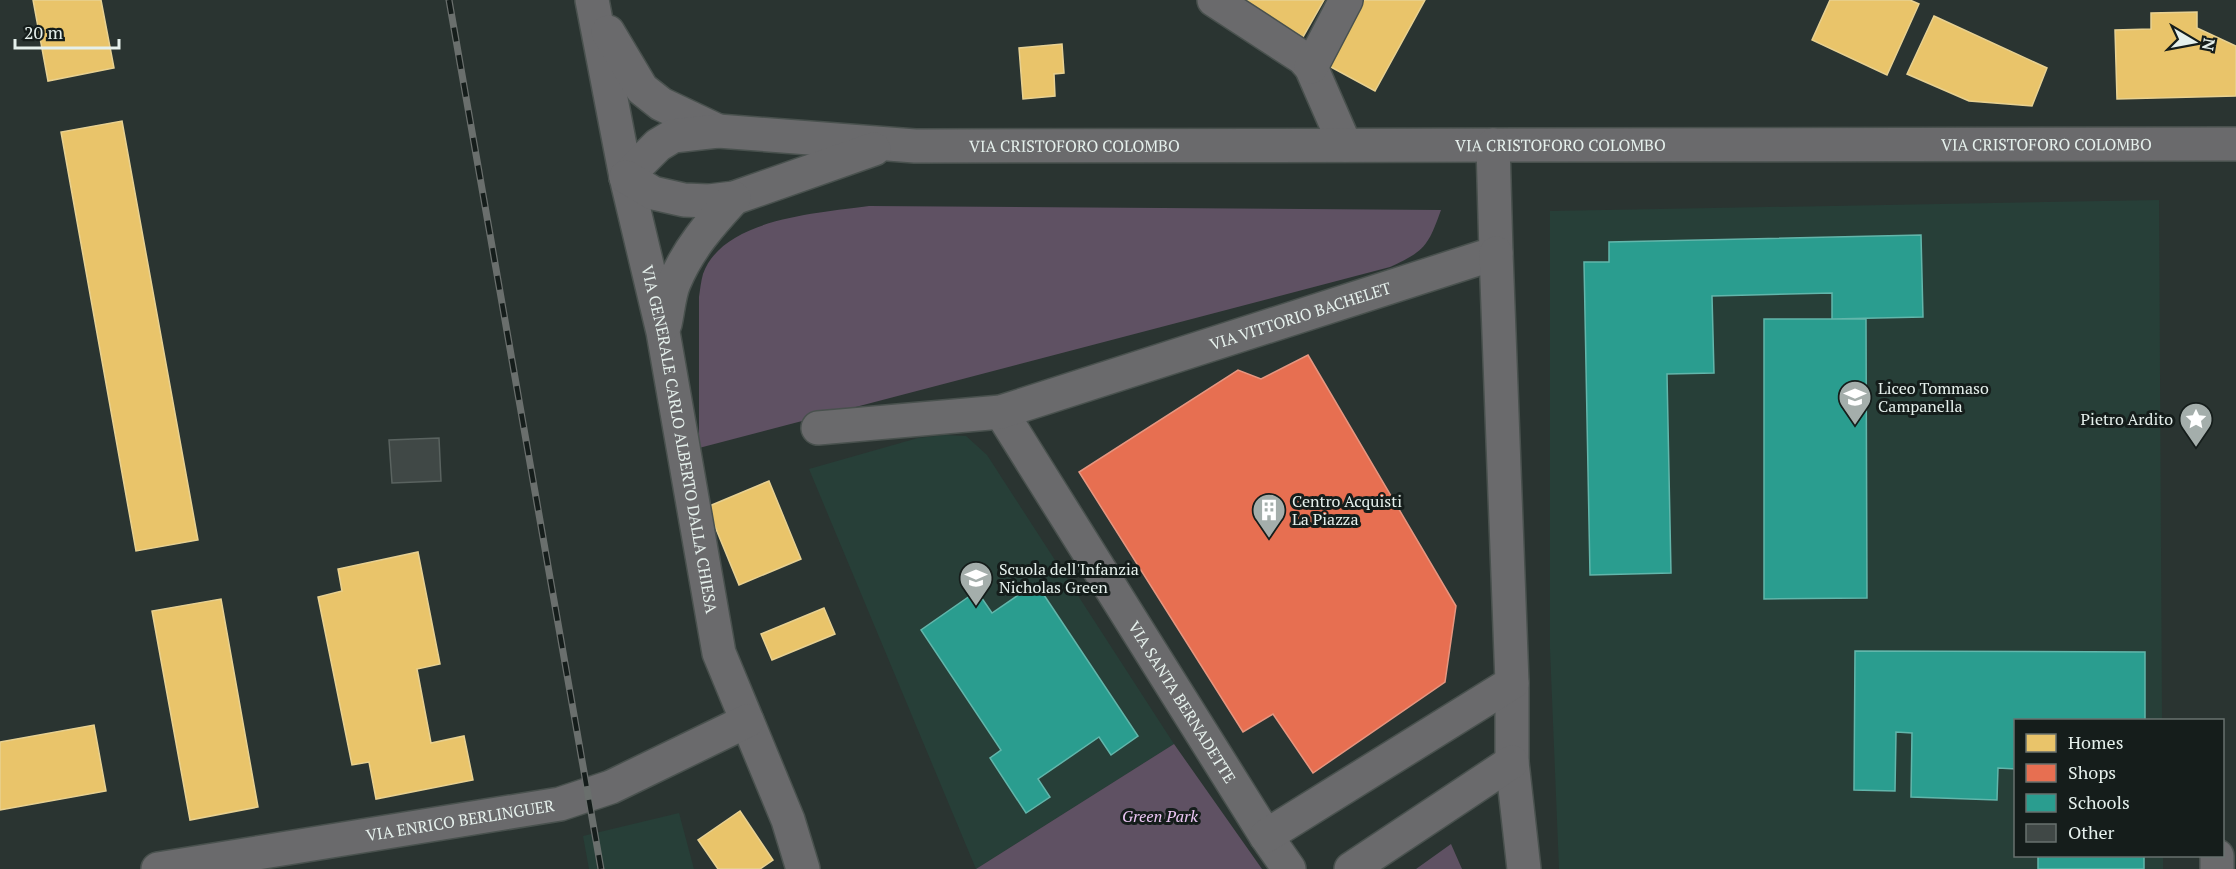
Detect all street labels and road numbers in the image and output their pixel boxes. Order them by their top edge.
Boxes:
street label: VIA CRISTOFORO COLOMBO [1941,133,2152,155]
street label: VIA CRISTOFORO COLOMBO [1455,134,1666,156]
street label: VIA CRISTOFORO COLOMBO [969,135,1180,157]
street label: VIA GENERALE CARLO ALBERTO DALLA CHIESA [636,263,723,615]
street label: VIA VITTORIO BACHELET [1207,276,1394,355]
street label: VIA SANTA BERNADETTE [1123,617,1241,787]
street label: VIA ENRICO BERLINGUER [364,794,557,846]

